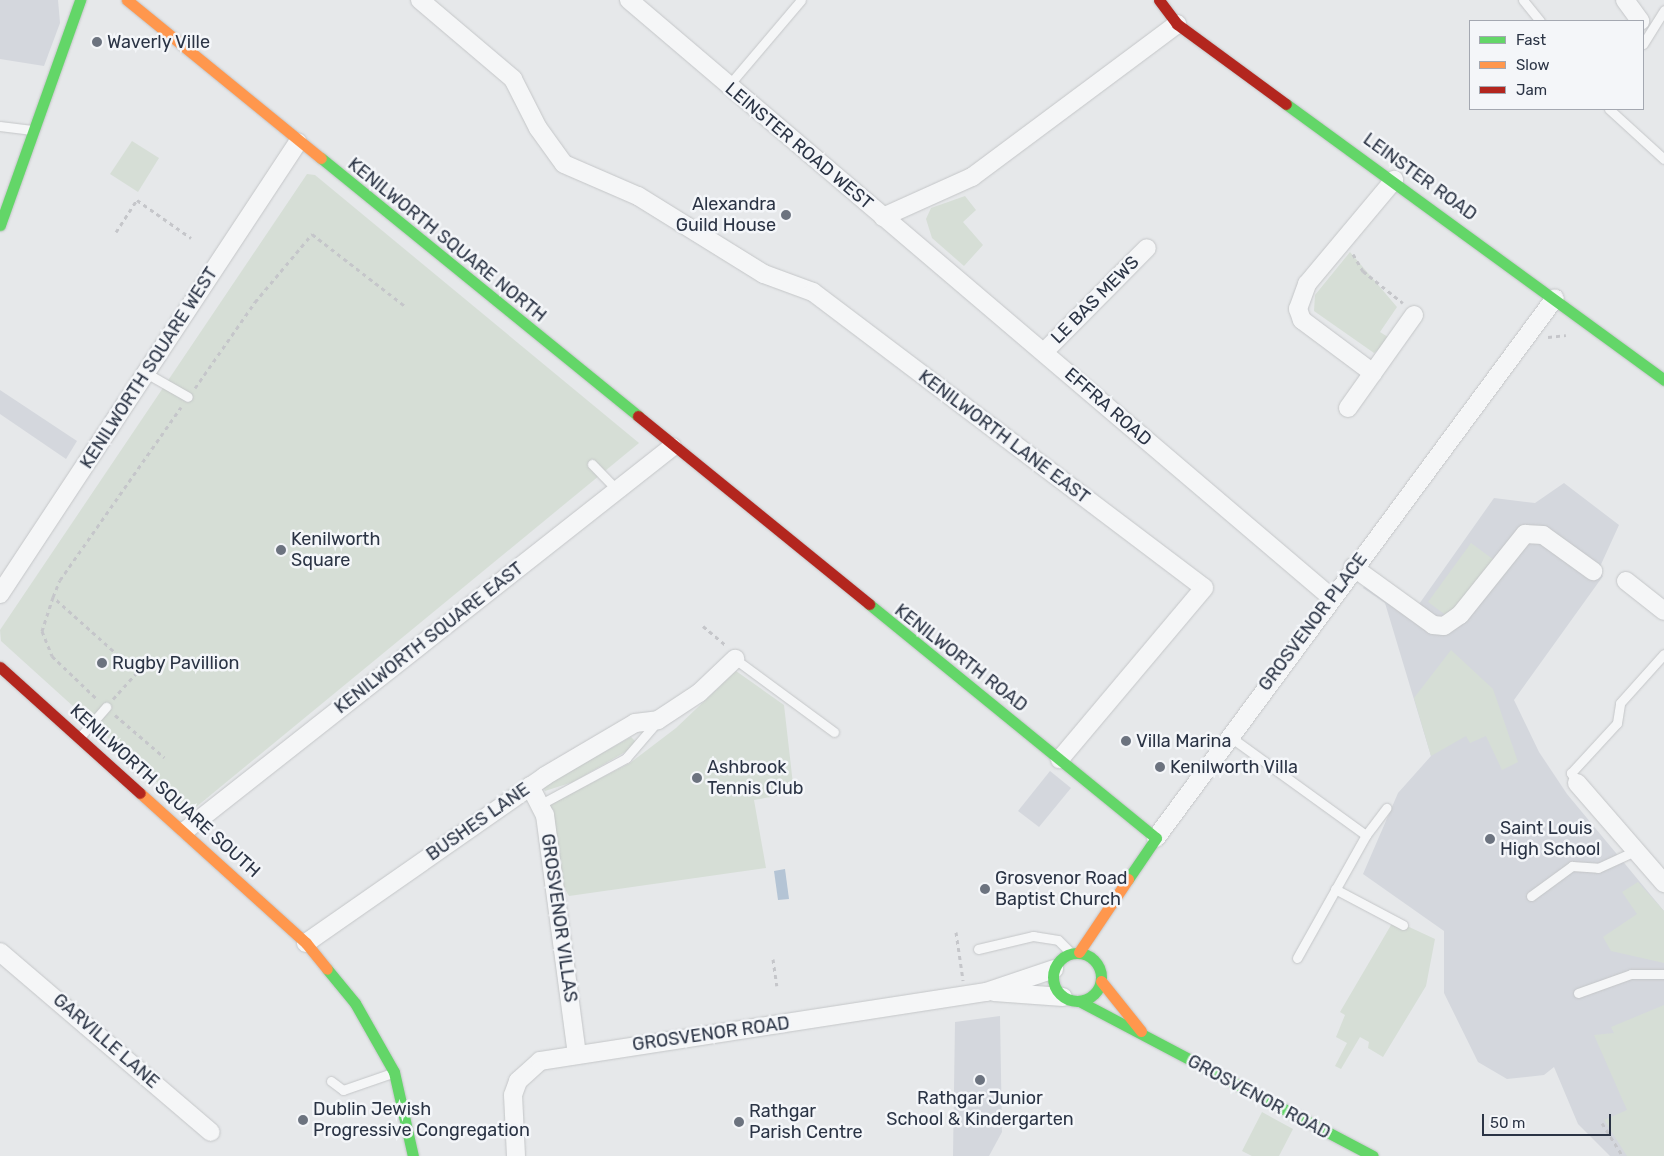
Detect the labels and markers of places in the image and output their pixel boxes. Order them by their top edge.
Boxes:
place label: Waverly Ville [107,31,211,53]
marker: Waverly Ville [91,36,103,48]
place label: Alexandra Guild House [676,194,776,236]
marker: Alexandra Guild House [780,209,792,221]
place label: Kenilworth Square [291,529,380,572]
marker: Kenilworth Square [275,544,287,556]
place label: Rugby Pavillion [112,652,240,674]
marker: Rugby Pavillion [96,657,108,669]
place label: Villa Marina [1136,730,1231,752]
marker: Villa Marina [1120,735,1132,747]
place label: Kenilworth Villa [1170,756,1299,778]
place label: Ashbrook Tennis Club [707,757,803,800]
marker: Kenilworth Villa [1154,761,1166,773]
marker: Ashbrook Tennis Club [691,772,703,784]
place label: Saint Louis High School [1500,818,1600,861]
marker: Saint Louis High School [1484,833,1496,845]
place label: Grosvenor Road Baptist Church [995,868,1128,911]
marker: Grosvenor Road Baptist Church [979,883,991,895]
marker: Rathgar Junior School & Kindergarten [974,1074,986,1086]
place label: Rathgar Junior School & Kindergarten [886,1088,1074,1130]
place label: Dublin Jewish Progressive Congregation [313,1099,530,1142]
place label: Rathgar Parish Centre [749,1101,863,1144]
marker: Dublin Jewish Progressive Congregation [297,1114,309,1126]
marker: Rathgar Parish Centre [733,1116,745,1128]

